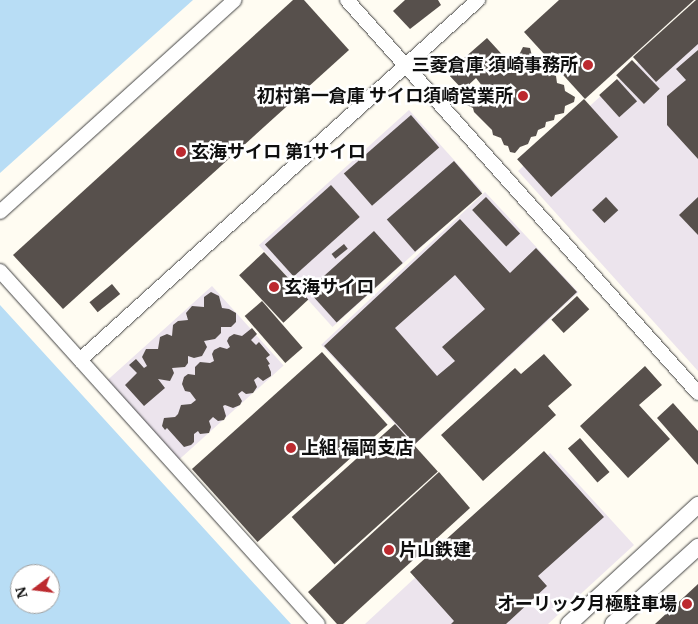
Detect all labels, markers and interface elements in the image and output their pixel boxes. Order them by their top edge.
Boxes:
place label: 三菱倉庫 須崎事務所 [412,54,578,76]
marker: 三菱倉庫 須崎事務所 [582,59,594,71]
place label: 初村第一倉庫 サイロ須崎営業所 [257,85,513,107]
marker: 初村第一倉庫 サイロ須崎営業所 [517,90,529,102]
place label: 玄海サイロ 第1サイロ [191,141,366,163]
marker: 玄海サイロ 第1サイロ [175,146,187,158]
place label: 玄海サイロ [284,276,374,298]
marker: 玄海サイロ [268,281,280,293]
place label: 上組 福岡支店 [301,437,413,459]
marker: 上組 福岡支店 [285,442,297,454]
place label: 片山鉄建 [399,539,471,561]
marker: 片山鉄建 [383,544,395,556]
north arrow [10,564,60,614]
text: N [11,585,32,600]
place label: オーリック月極駐車場 [497,593,677,615]
marker: オーリック月極駐車場 [681,598,693,610]

